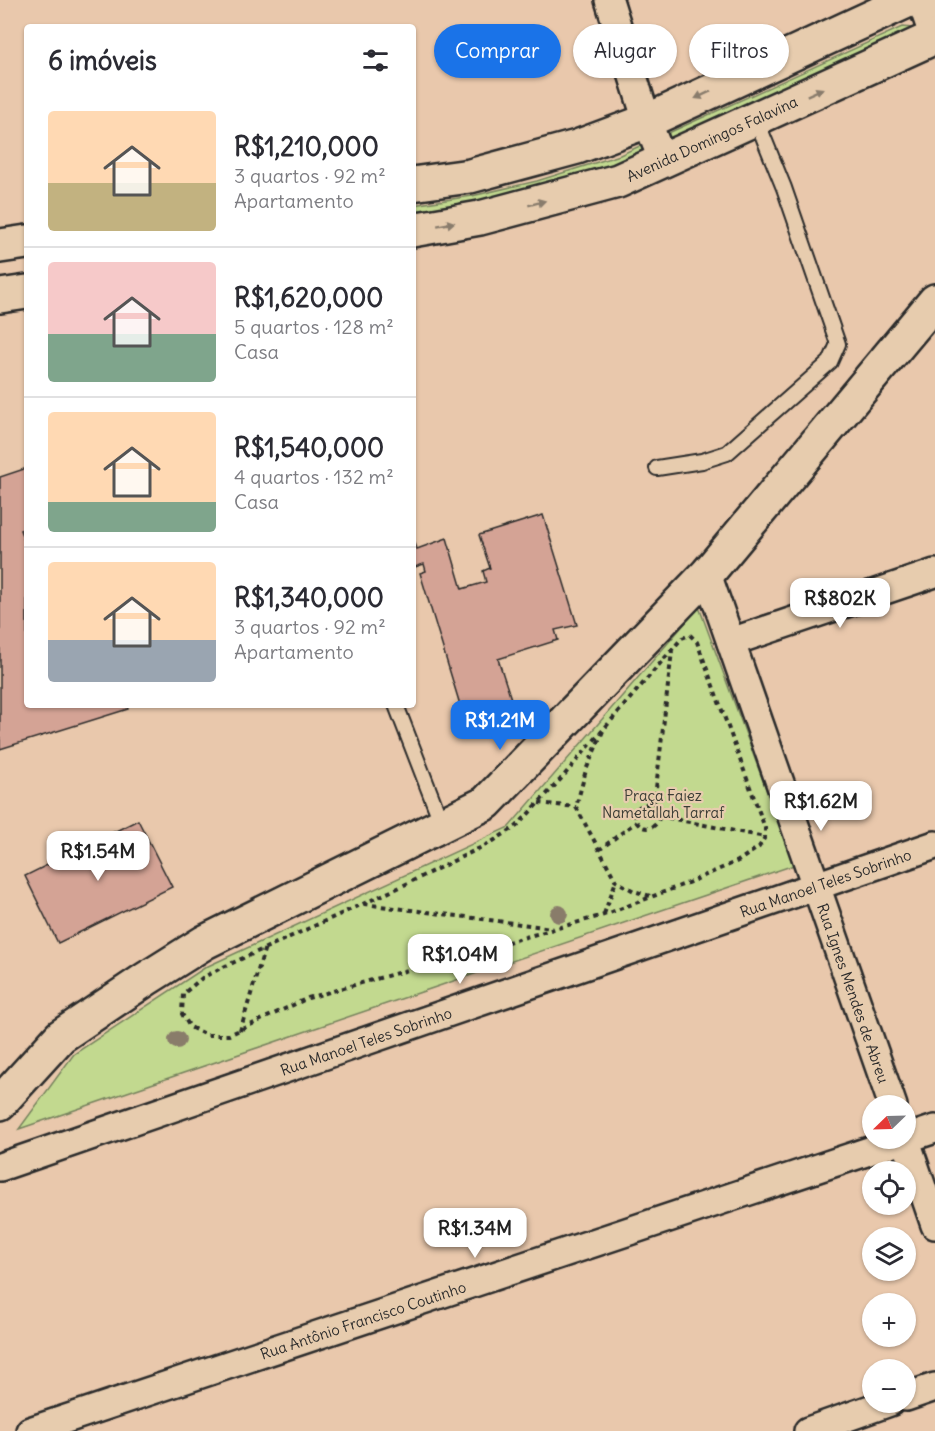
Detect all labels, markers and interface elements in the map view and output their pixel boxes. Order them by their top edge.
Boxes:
chip: Comprar [434,24,561,78]
chip: Alugar [573,24,677,78]
chip: Filtros [689,24,789,78]
text: 6 imóveis [48,44,157,77]
icon: filters [359,44,392,77]
one-way arrow [806,87,824,97]
street label: Avenida Domingos Falavina [623,91,801,185]
one-way arrow [695,91,712,100]
text: R$1,210,000 [234,130,379,163]
icon: home [96,135,168,207]
text: 3 quartos · 92 m² [234,163,386,188]
text: Apartamento [234,188,354,213]
one-way arrow [528,198,546,207]
one-way arrow [437,219,456,228]
text: R$1,620,000 [234,281,383,314]
icon: home [96,286,168,358]
text: 5 quartos · 128 m² [234,314,394,339]
text: Casa [234,339,279,364]
text: R$1,540,000 [234,431,384,464]
icon: home [96,436,168,508]
text: 4 quartos · 132 m² [234,464,394,489]
text: Casa [234,489,279,514]
pin: R$802K [791,578,889,629]
text: R$1,340,000 [234,581,384,614]
text: R$802K [804,585,876,610]
icon: home [96,586,168,658]
text: 3 quartos · 92 m² [234,614,386,639]
text: Apartamento [234,639,354,664]
pin: R$1.21M [445,700,555,751]
text: R$1.21M [465,707,535,732]
pin: R$1.62M [766,781,876,832]
park label: Praça Faiez Nametallah Tarraf [602,786,725,822]
text: R$1.62M [784,788,858,813]
pin: R$1.54M [43,831,153,882]
text: R$1.54M [61,838,135,863]
street label: Rua Manoel Teles Sobrinho [737,844,914,921]
street label: Rua Ignes Mendes de Abreu [813,901,894,1086]
pin: R$1.04M [405,934,515,985]
text: R$1.04M [422,941,498,966]
street label: Rua Manoel Teles Sobrinho [278,1003,454,1079]
north arrow [862,1095,916,1149]
map controls [862,1095,916,1413]
button: locate [862,1161,916,1215]
pin: R$1.34M [420,1208,530,1259]
text: R$1.34M [438,1215,512,1240]
button: layers [862,1227,916,1281]
street label: Rua Antônio Francisco Coutinho [258,1277,468,1363]
button: + [862,1293,916,1347]
button: − [862,1359,916,1413]

